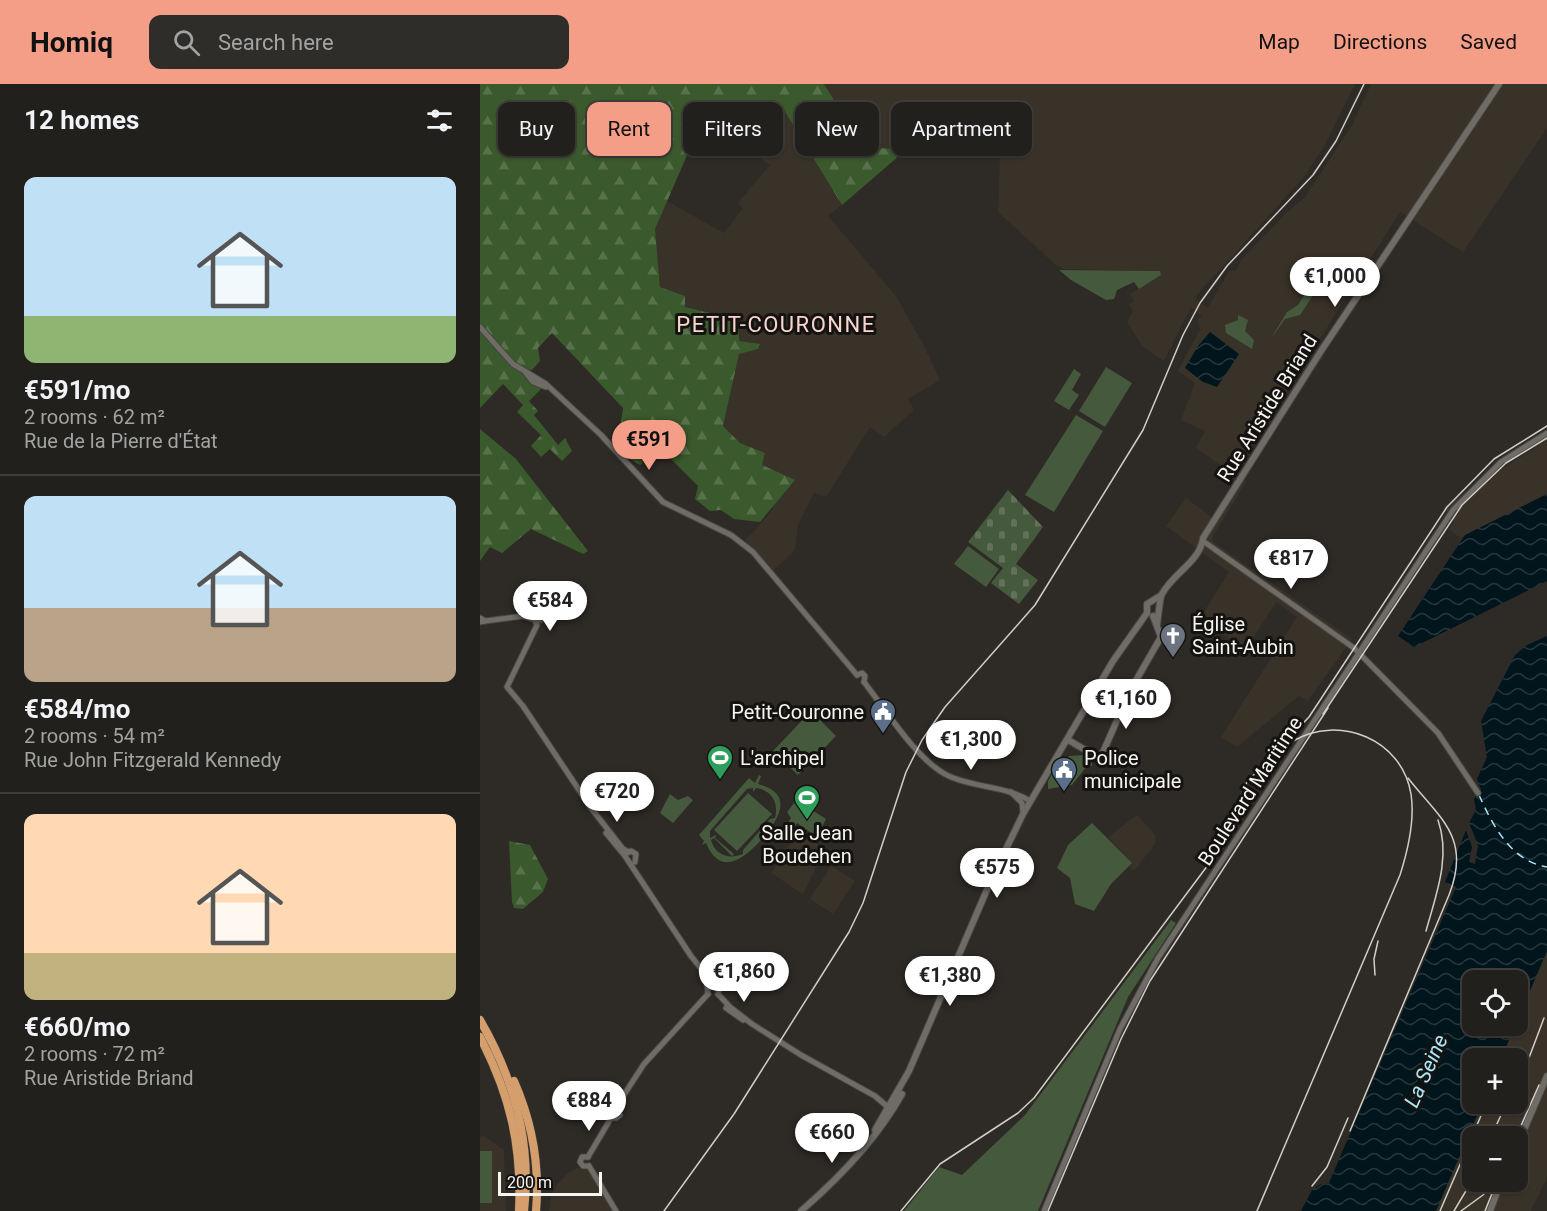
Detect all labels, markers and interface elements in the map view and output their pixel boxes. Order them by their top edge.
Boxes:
search box [149,15,569,69]
text: Homiq [30,26,113,59]
icon: search [170,26,203,59]
text: Search here [218,30,334,55]
text: Map [1258,30,1300,54]
text: Directions [1333,30,1427,54]
text: Saved [1460,30,1517,54]
chip: Buy [498,102,575,156]
chip: Rent [587,102,671,156]
chip: Filters [683,102,783,156]
chip: New [795,102,879,156]
chip: Apartment [891,102,1032,156]
icon: filters [423,104,456,137]
text: 12 homes [24,105,139,135]
icon: home [186,216,294,324]
pin: €1,000 [1286,257,1384,308]
text: €1,000 [1304,264,1366,288]
district label: PETIT-COURONNE [676,312,876,337]
street label: Rue Aristide Briand [1212,330,1322,486]
text: €591/mo [24,375,131,405]
text: 2 rooms · 62 m² [24,405,165,429]
pin: €591 [613,420,685,471]
text: €591 [626,427,672,451]
text: Rue de la Pierre d'État [24,429,218,453]
icon: home [186,535,294,643]
pin: €817 [1255,539,1327,590]
text: €817 [1268,546,1314,570]
pin: €584 [514,581,586,632]
text: €584 [527,588,573,612]
place label: Église Saint-Aubin [1192,612,1294,659]
church icon: Église Saint-Aubin [1158,621,1188,659]
pin: €1,160 [1077,679,1175,730]
text: €1,160 [1095,686,1157,710]
text: €584/mo [24,694,131,724]
public building icon: Petit-Couronne [868,697,898,735]
place label: Petit-Couronne [731,700,864,724]
street label: Boulevard Maritime [1193,712,1307,870]
pin: €1,300 [922,720,1020,771]
text: 2 rooms · 54 m² [24,724,165,748]
text: €1,300 [940,727,1002,751]
sports icon: L'archipel [705,743,735,781]
place label: L'archipel [740,746,824,770]
place label: Police municipale [1084,746,1181,793]
text: Rue John Fitzgerald Kennedy [24,748,281,772]
public building icon: Police municipale [1049,755,1079,793]
pin: €720 [581,772,653,823]
text: €720 [594,779,640,803]
sports icon: Salle Jean Boudehen [792,783,822,821]
place label: Salle Jean Boudehen [761,821,853,868]
pin: €575 [961,848,1033,899]
icon: home [186,853,294,961]
text: €575 [974,855,1020,879]
pin: €1,860 [695,952,793,1003]
pin: €1,380 [901,956,999,1007]
text: €1,860 [713,959,775,983]
text: €1,380 [919,963,981,987]
map controls [1462,970,1528,1192]
button: locate [1462,970,1528,1036]
text: €660/mo [24,1012,131,1042]
water label: La Seine [1399,1031,1453,1111]
text: 2 rooms · 72 m² [24,1042,165,1066]
button: + [1462,1048,1528,1114]
text: Rue Aristide Briand [24,1066,193,1090]
pin: €884 [553,1081,625,1132]
text: €884 [566,1088,612,1112]
pin: €660 [796,1113,868,1164]
text: €660 [809,1120,855,1144]
button: − [1462,1126,1528,1192]
scale bar [498,1169,602,1196]
text: 200 m [507,1173,552,1192]

